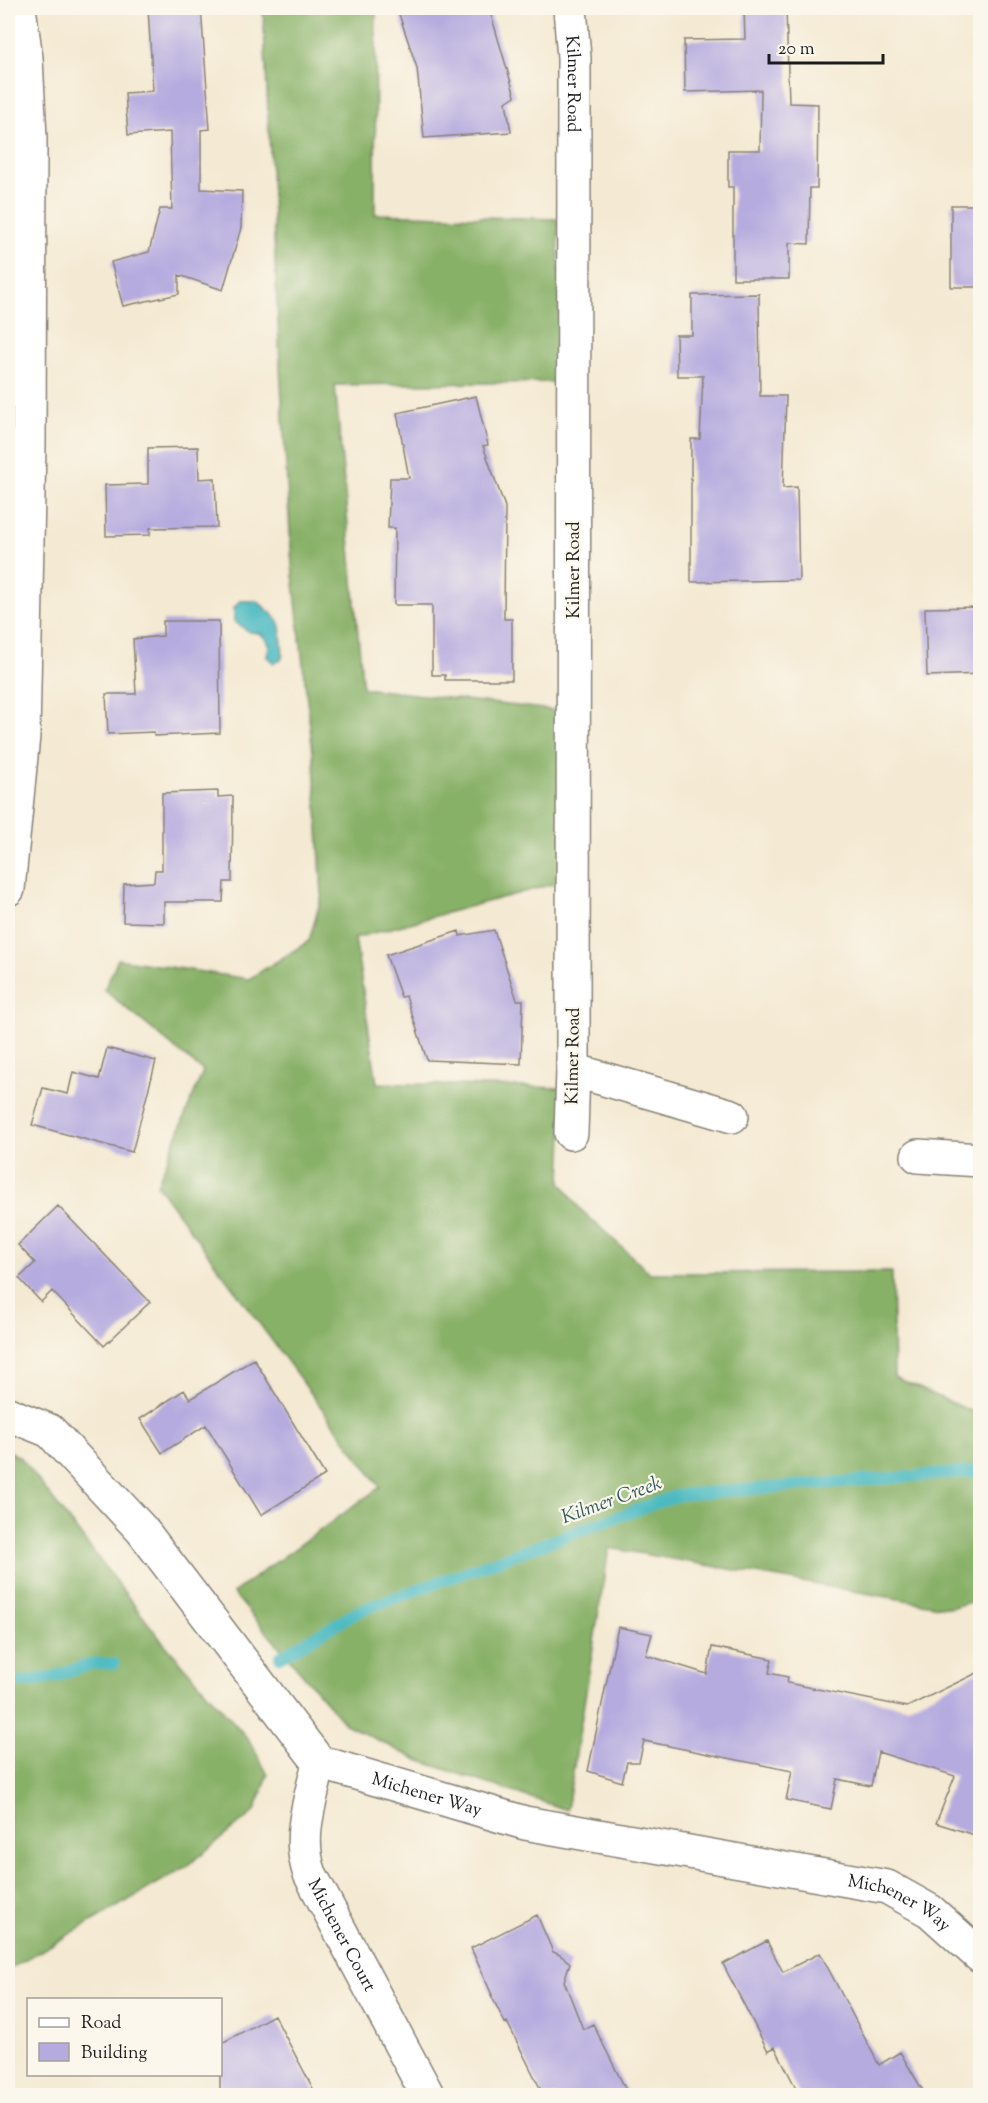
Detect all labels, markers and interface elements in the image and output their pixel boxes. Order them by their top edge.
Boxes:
scale bar [769,27,883,65]
street label: Kilmer Road [557,34,585,133]
text: 20 m [778,37,815,63]
street label: Kilmer Road [562,521,588,619]
street label: Kilmer Road [560,1007,588,1105]
water label: Kilmer Creek [558,1470,666,1533]
street label: Michener Way [368,1767,485,1825]
street label: Michener Way [845,1869,956,1939]
street label: Michener Court [300,1874,381,1997]
legend [27,1998,222,2076]
text: Road [81,2011,121,2037]
text: Building [81,2041,147,2067]

